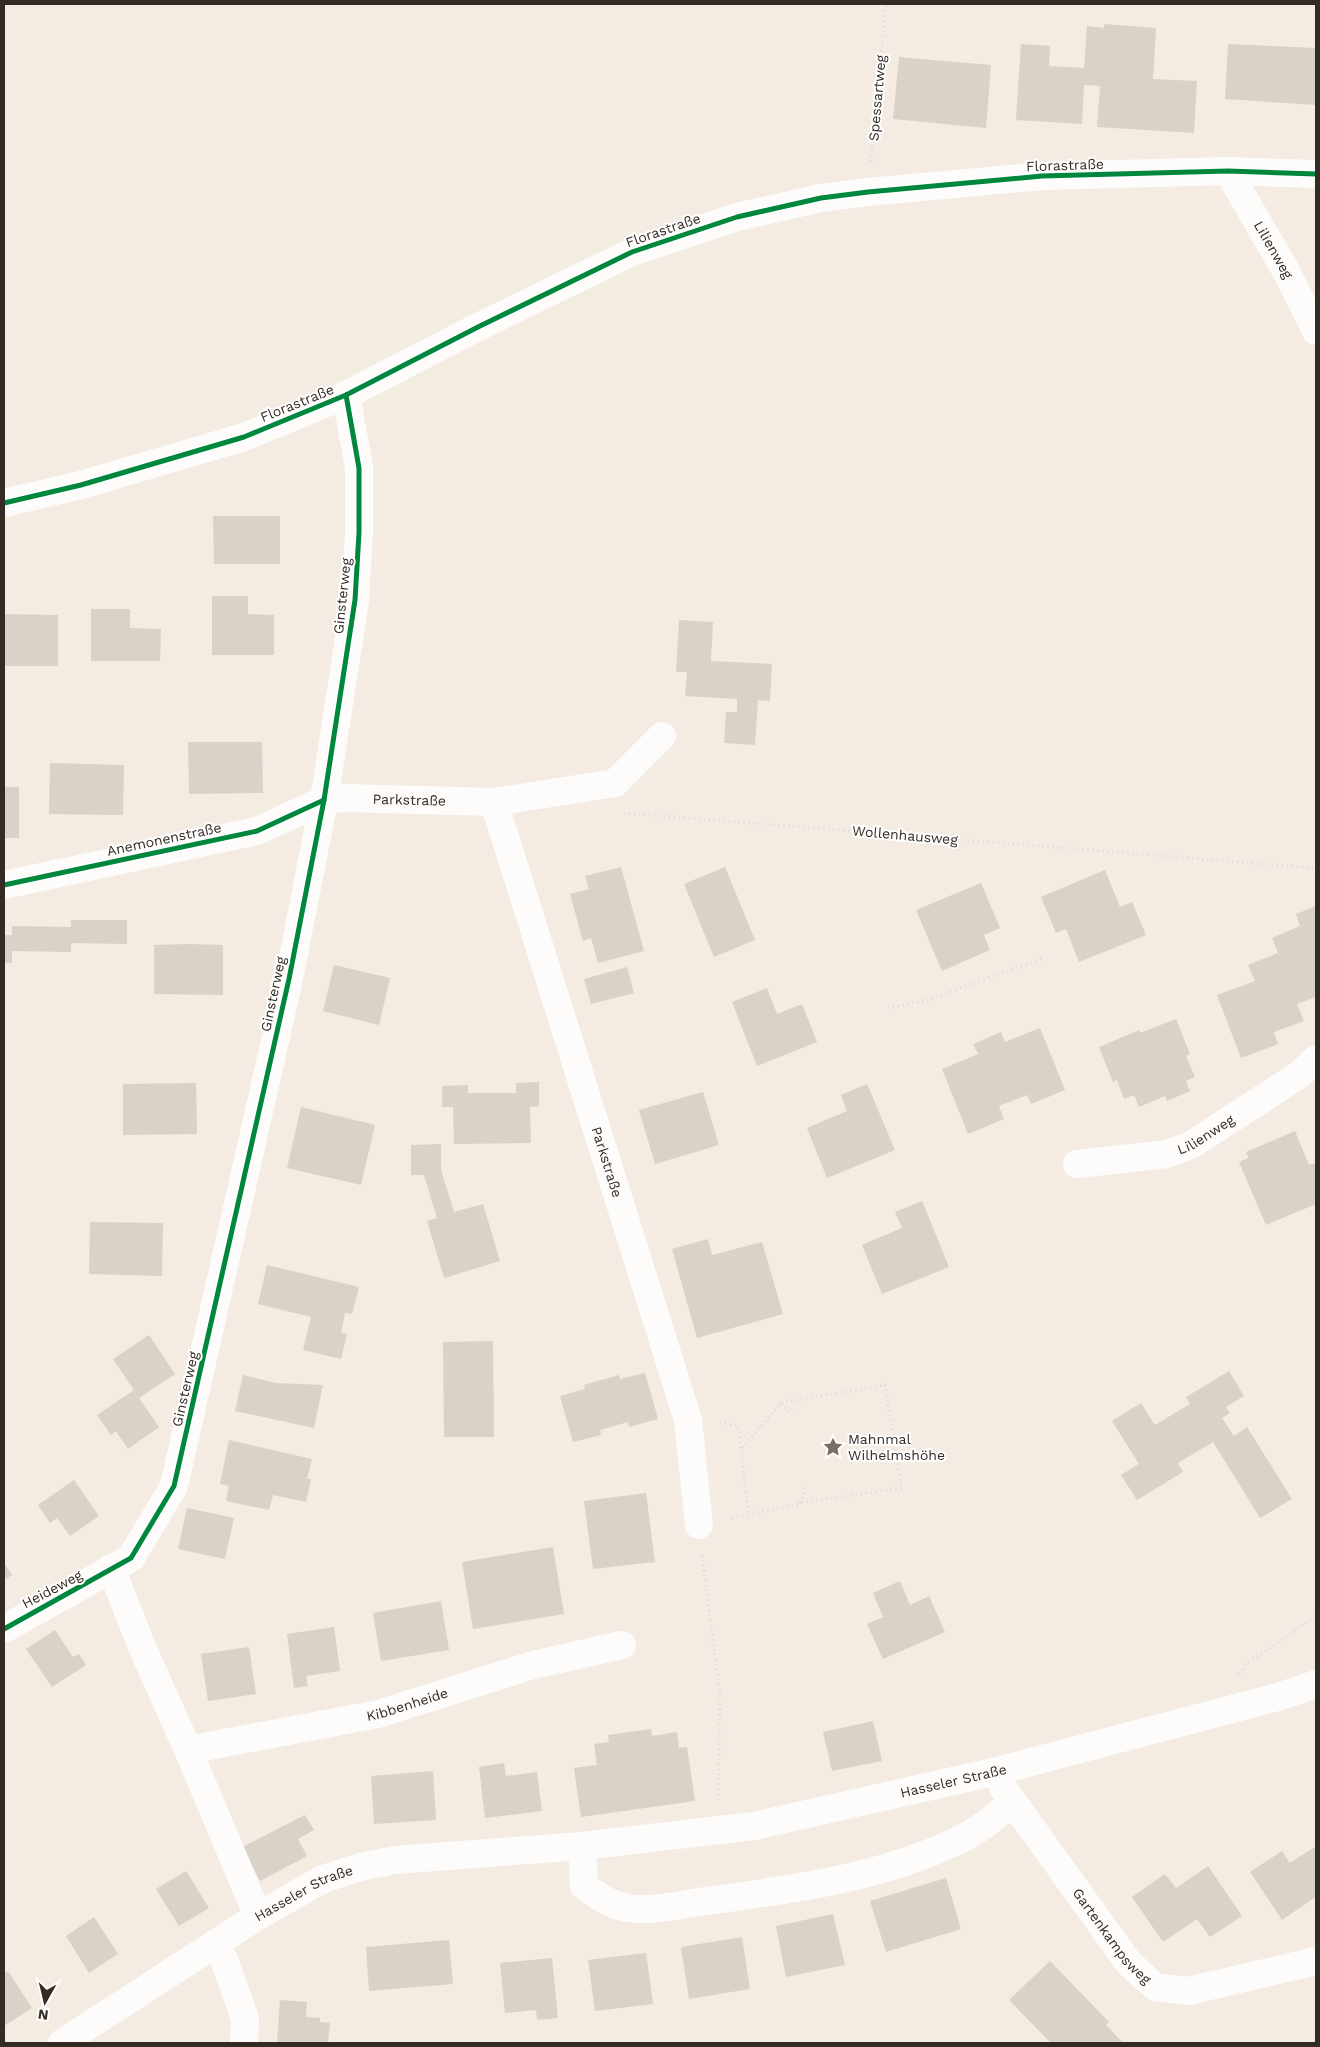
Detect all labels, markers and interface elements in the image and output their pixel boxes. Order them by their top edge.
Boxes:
street label: Spessartweg [865,54,889,142]
street label: Florastraße [1026,156,1104,174]
street label: Florastraße [623,210,703,250]
street label: Lilienweg [1251,218,1297,282]
street label: Florastraße [258,381,336,425]
street label: Ginsterweg [330,557,354,635]
street label: Parkstraße [372,791,446,809]
street label: Anemonenstraße [105,819,223,859]
street label: Wollenhausweg [852,822,959,848]
street label: Ginsterweg [257,954,289,1033]
street label: Lilienweg [1175,1111,1238,1157]
street label: Parkstraße [588,1125,626,1199]
street label: Ginsterweg [169,1349,202,1428]
place label: Mahnmal Wilhelmshöhe [848,1431,945,1463]
place icon: Mahnmal Wilhelmshöhe [822,1436,844,1458]
street label: Heideweg [19,1566,85,1611]
street label: Kibbenheide [365,1684,450,1724]
street label: Hasseler Straße [899,1761,1008,1801]
street label: Hasseler Straße [252,1862,355,1924]
street label: Gartenkampsweg [1069,1885,1155,1988]
north arrow [20,1977,70,2027]
text: N [37,2006,49,2024]

